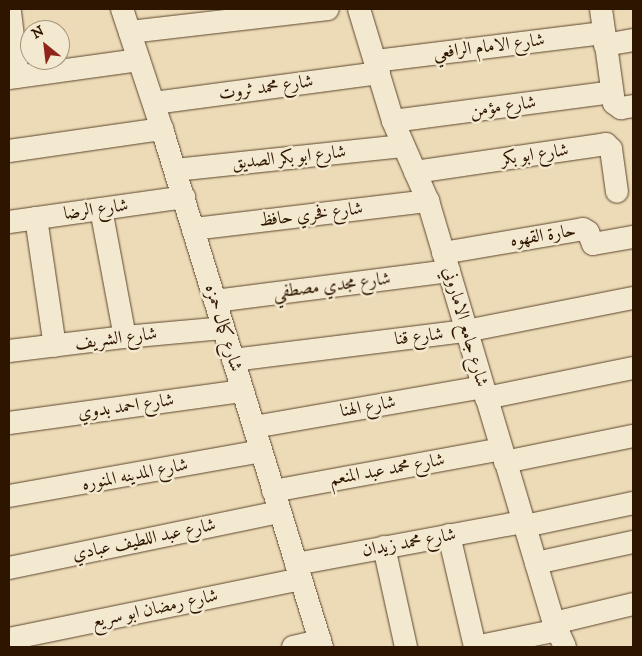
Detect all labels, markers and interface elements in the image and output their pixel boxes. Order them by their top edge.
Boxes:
north arrow [20,20,70,70]
text: N [29,22,48,43]
street label: شارع الامام الرافعي [432,29,546,65]
street label: شارع محمد ثروت [217,71,315,105]
street label: شارع مؤمن [469,92,537,122]
street label: شارع ابو بكر [500,140,570,170]
street label: شارع ابو بكر الصديق [231,141,347,175]
street label: شارع الرضا [62,195,130,225]
street label: شارع فخري حافظ [258,198,364,232]
street label: حارة القهوه [508,220,578,252]
street label: شارع جامع الاماروني [438,264,492,390]
street label: شارع مجدي مصطفي [272,268,392,304]
street label: شارع كمال حمزه [200,282,246,374]
street label: شارع الشريف [74,323,158,355]
street label: شارع قنا [393,323,445,351]
street label: شارع احمد بدوي [76,390,176,424]
street label: شارع الهنا [339,392,397,422]
street label: شارع محمد عبد المنعم [328,449,446,491]
street label: شارع المدينه المنوره [80,454,190,496]
street label: شارع عبد اللطيف عبادي [70,514,218,566]
street label: شارع محمد زيدان [360,524,458,562]
street label: شارع رمضان ابو سريع [90,585,220,633]

